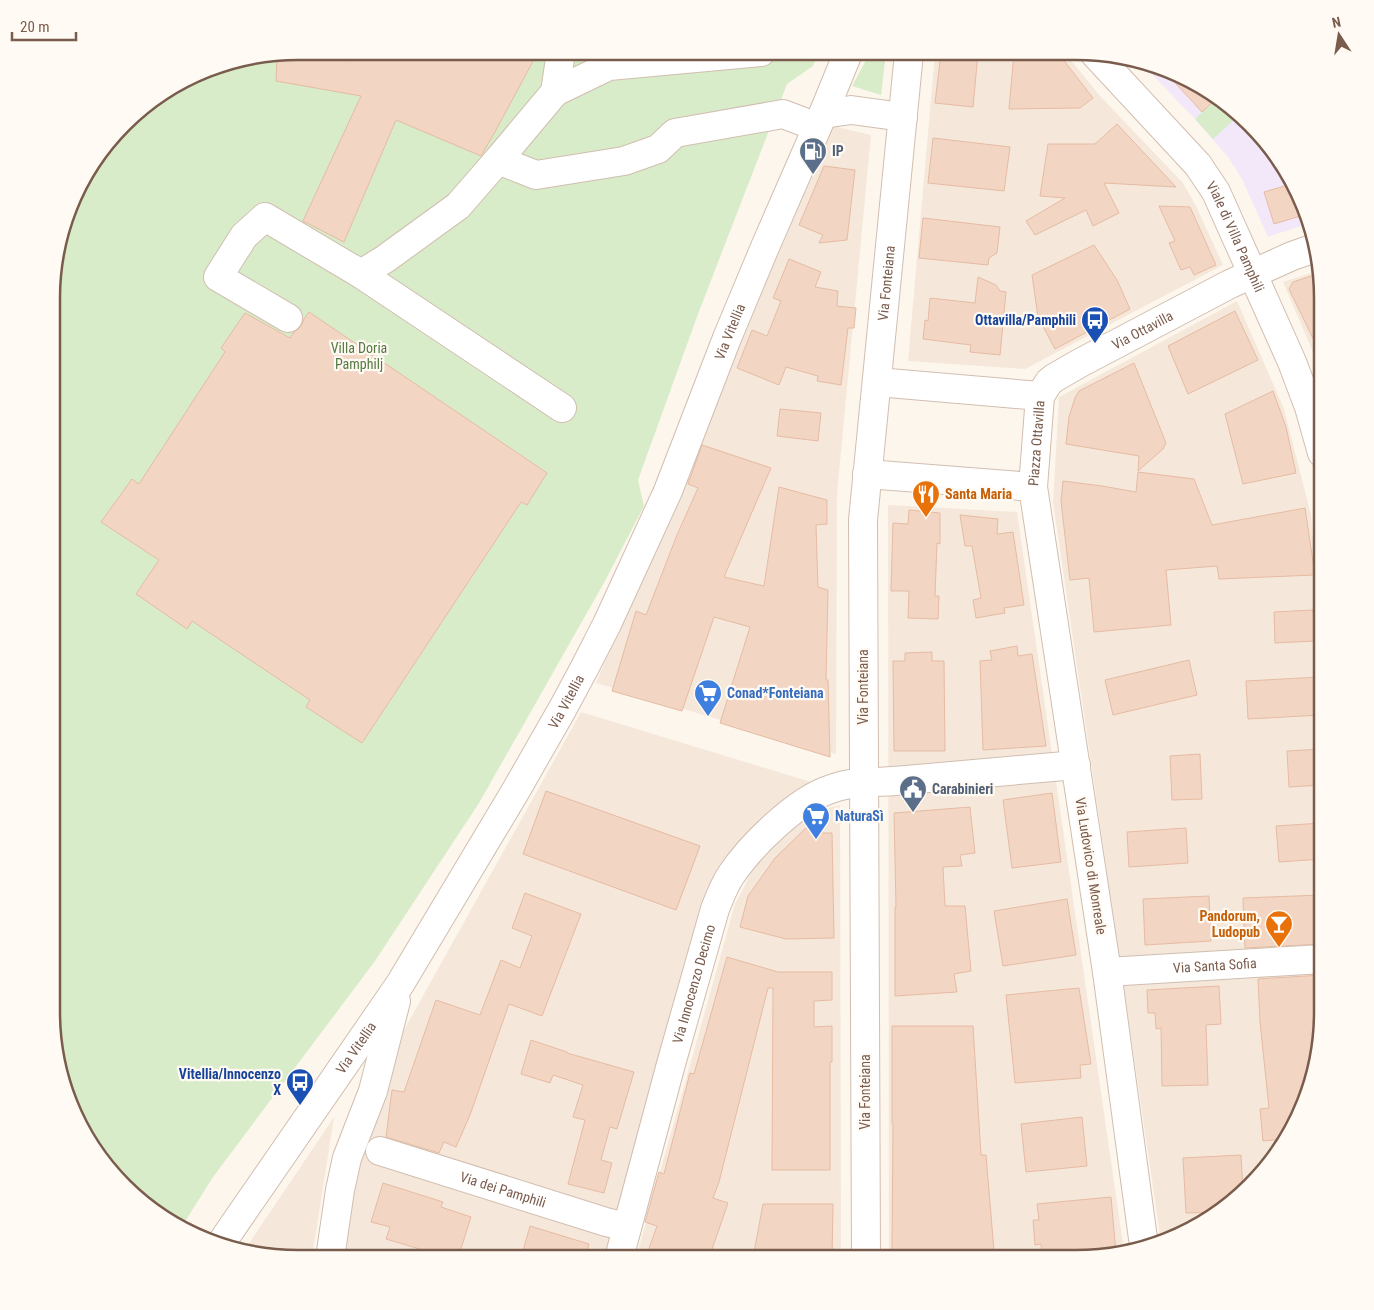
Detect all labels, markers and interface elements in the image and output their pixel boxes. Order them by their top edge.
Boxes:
scale bar [12,10,76,42]
north arrow [1314,10,1364,60]
text: N [1330,14,1342,31]
text: 20 m [20,18,50,36]
fuel station icon: IP [798,136,828,175]
place label: IP [832,143,844,159]
street label: Viale di Villa Pamphili [1203,178,1268,294]
street label: Via Fonteiana [875,245,898,322]
street label: Via Vitellia [711,301,748,362]
bus stop icon: Ottavilla/Pamphili [1080,305,1110,344]
street label: Via Ottavilla [1109,307,1176,353]
place label: Ottavilla/Pamphili [975,312,1076,328]
park label: Villa Doria Pamphilj [331,340,387,372]
street label: Piazza Ottavilla [1025,400,1048,487]
restaurant icon: Santa Maria [911,479,941,518]
place label: Santa Maria [945,486,1013,502]
street label: Via Fonteiana [855,649,871,725]
street label: Via Vitellia [545,672,587,732]
supermarket icon: Conad*Fonteiana [693,678,723,717]
place label: Conad*Fonteiana [727,685,824,701]
public building icon: Carabinieri [898,774,928,813]
place label: Carabinieri [932,781,993,797]
street label: Via Ludovico di Monreale [1072,796,1110,936]
supermarket icon: NaturaSì [801,801,831,840]
place label: NaturaSì [835,808,884,824]
place label: Pandorum, Ludopub [1199,908,1260,940]
bar icon: Pandorum, Ludopub [1264,909,1294,948]
street label: Via Innocenzo Decimo [669,923,718,1045]
street label: Via Santa Sofia [1173,955,1257,976]
street label: Via Vitellia [333,1019,379,1077]
street label: Via Fonteiana [857,1054,873,1130]
place label: Vitellia/Innocenzo X [179,1066,281,1098]
bus stop icon: Vitellia/Innocenzo X [285,1067,315,1106]
street label: Via dei Pamphili [458,1169,548,1211]

